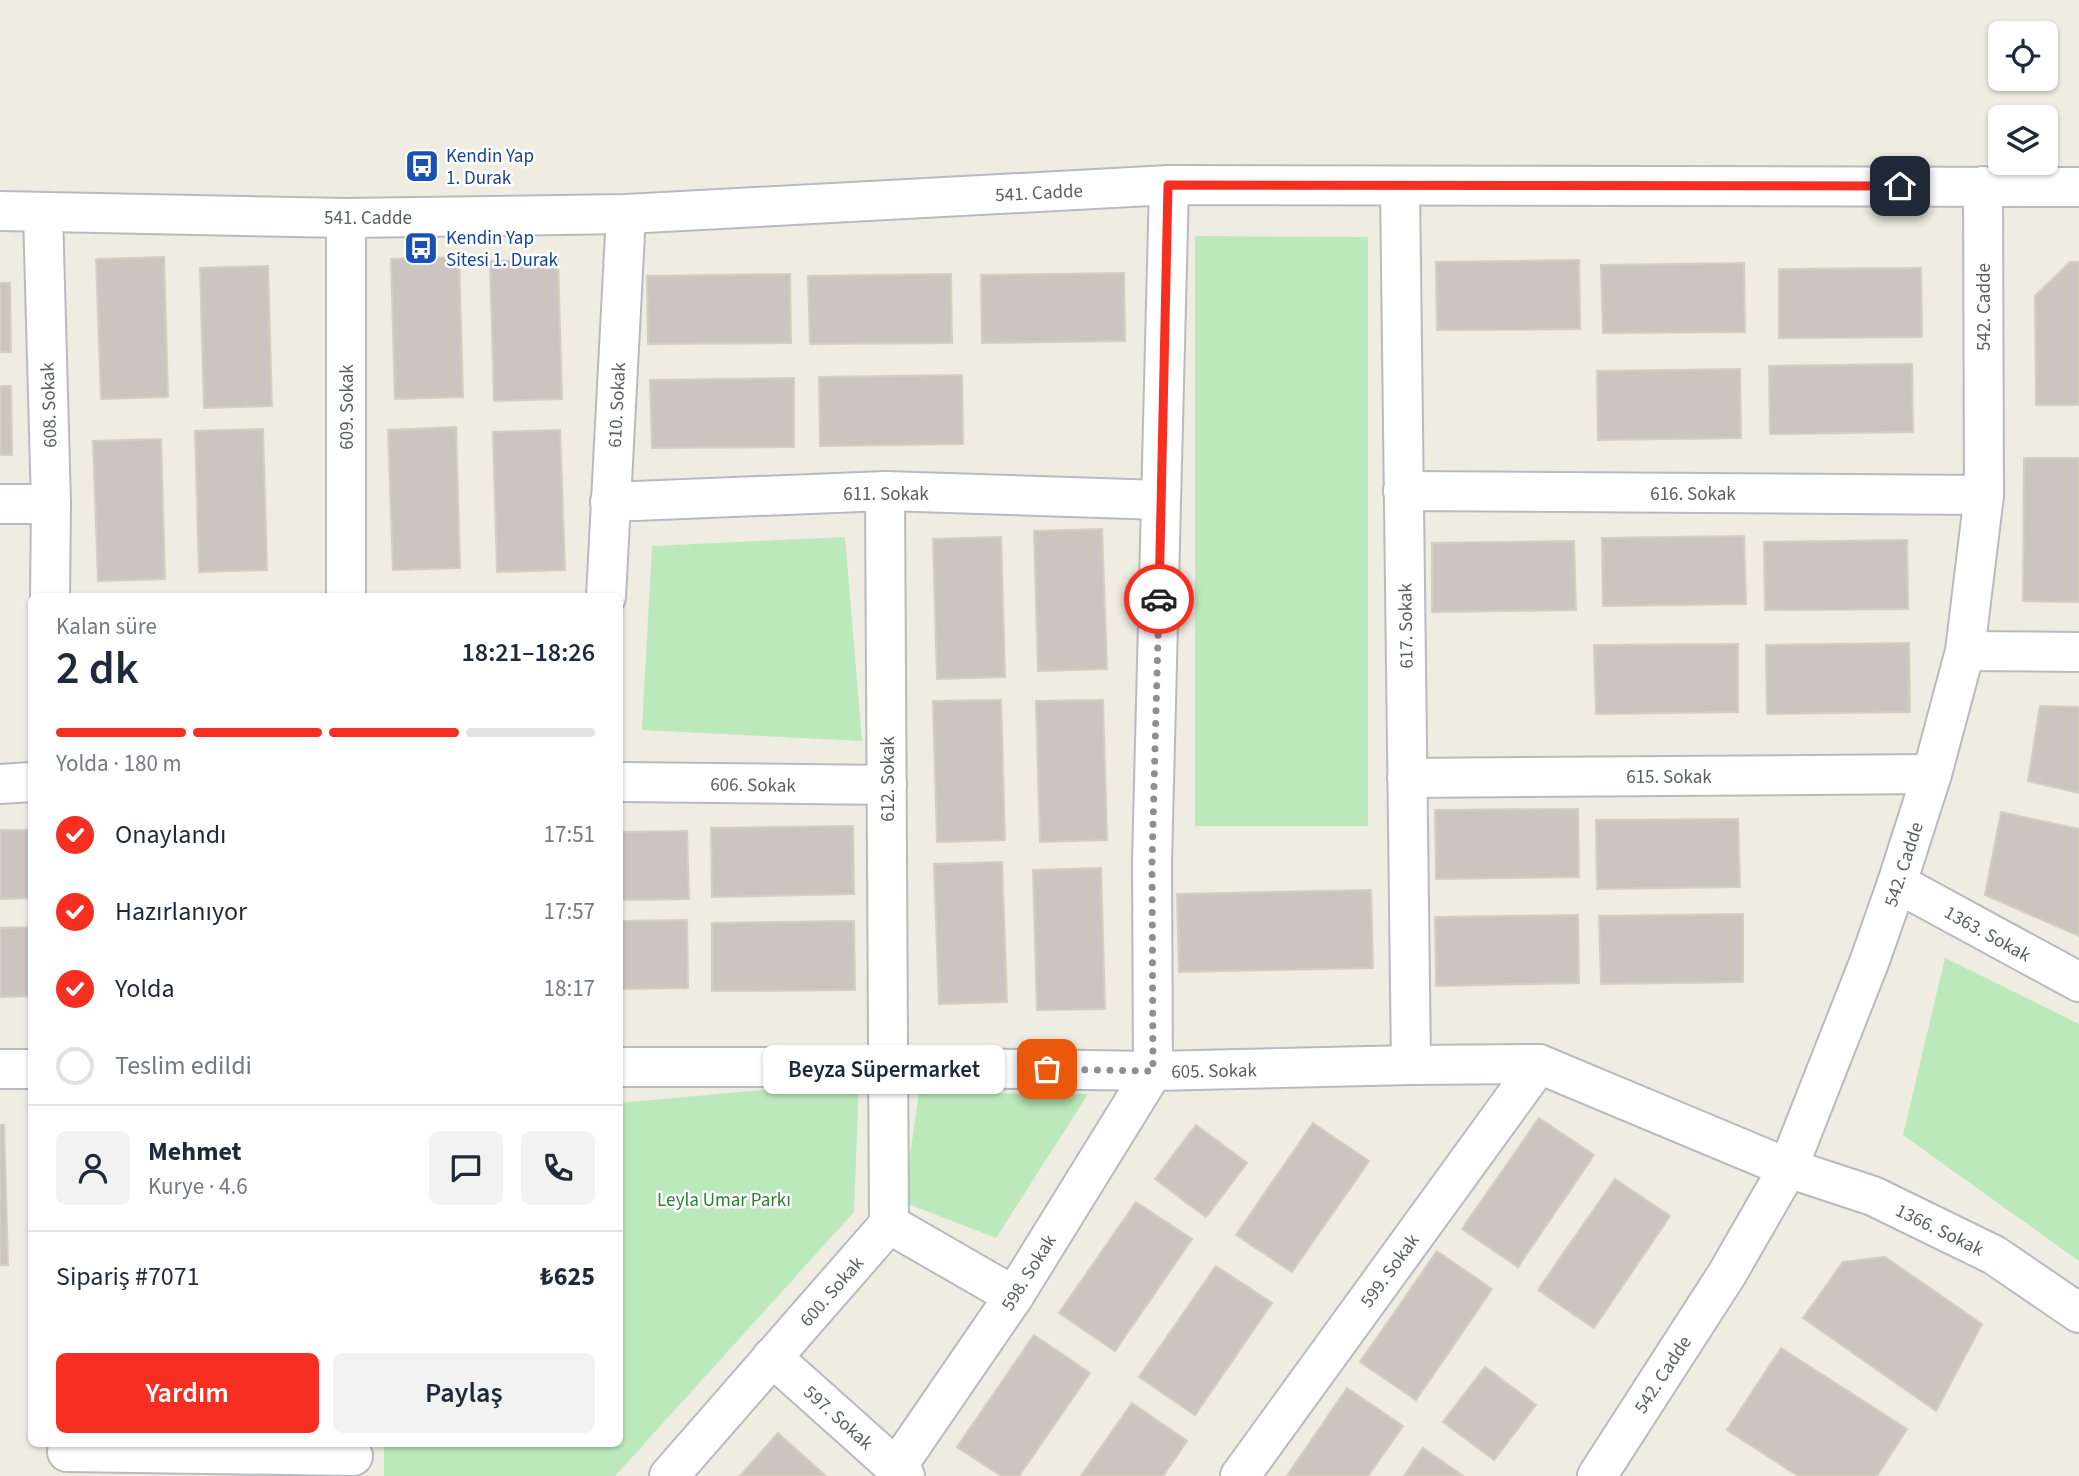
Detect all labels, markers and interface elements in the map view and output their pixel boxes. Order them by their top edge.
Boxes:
map controls [1988,21,2058,175]
button: locate [1988,21,2058,91]
button: layers [1988,105,2058,175]
place label: Kendin Yap 1. Durak [446,143,534,192]
bus stop icon: Kendin Yap 1. Durak [403,147,441,185]
pin [1870,156,1930,216]
icon: home [1881,167,1919,205]
street label: 541. Cadde [995,178,1084,209]
street label: 541. Cadde [324,205,412,232]
place label: Kendin Yap Sitesi 1. Durak [446,225,559,274]
bus stop icon: Kendin Yap Sitesi 1. Durak [402,229,440,267]
street label: 542. Cadde [1971,263,1998,351]
street label: 608. Sokak [34,361,64,448]
street label: 610. Sokak [602,361,633,448]
street label: 609. Sokak [334,364,361,450]
street label: 611. Sokak [843,481,929,508]
street label: 616. Sokak [1650,481,1736,508]
courier [1124,564,1194,634]
icon: car [1140,580,1178,618]
street label: 617. Sokak [1392,582,1421,669]
text: Kalan süre [56,610,157,643]
text: 18:21–18:26 [462,634,595,671]
text: 2 dk [56,636,139,701]
street label: 612. Sokak [875,736,902,822]
text: Yolda · 180 m [56,747,182,780]
street label: 615. Sokak [1626,764,1712,791]
street label: 606. Sokak [710,771,797,800]
icon: check [56,816,94,854]
text: Onaylandı [115,816,227,853]
text: 17:51 [544,818,595,851]
street label: 542. Cadde [1878,819,1931,910]
icon: check [56,893,94,931]
text: Hazırlanıyor [115,893,247,930]
text: 17:57 [544,895,595,928]
street label: 1363. Sokak [1939,899,2036,969]
icon: check [56,970,94,1008]
text: Yolda [115,970,175,1007]
text: 18:17 [544,972,595,1005]
pin [1017,1039,1077,1099]
callout: Beyza Süpermarket [764,1044,1005,1094]
text: Teslim edildi [115,1047,252,1084]
icon: bag [1028,1050,1066,1088]
text: Beyza Süpermarket [788,1053,980,1086]
street label: 605. Sokak [1171,1057,1258,1086]
button: person [56,1131,130,1205]
button: chat [429,1131,503,1205]
button: phone [521,1131,595,1205]
text: Mehmet [148,1133,242,1170]
text: Kurye · 4.6 [148,1170,248,1203]
park label: Leyla Umar Parkı [657,1187,791,1214]
street label: 1366. Sokak [1891,1197,1988,1264]
street label: 599. Sokak [1354,1228,1427,1313]
street label: 598. Sokak [995,1229,1064,1316]
street label: 600. Sokak [794,1250,871,1333]
text: Sipariş #7071 [56,1258,200,1295]
text: ₺625 [540,1258,595,1295]
street label: 542. Cadde [1628,1331,1698,1419]
button: Yardım [56,1353,319,1433]
button: Paylaş [333,1353,595,1433]
street label: 597. Sokak [797,1379,879,1457]

